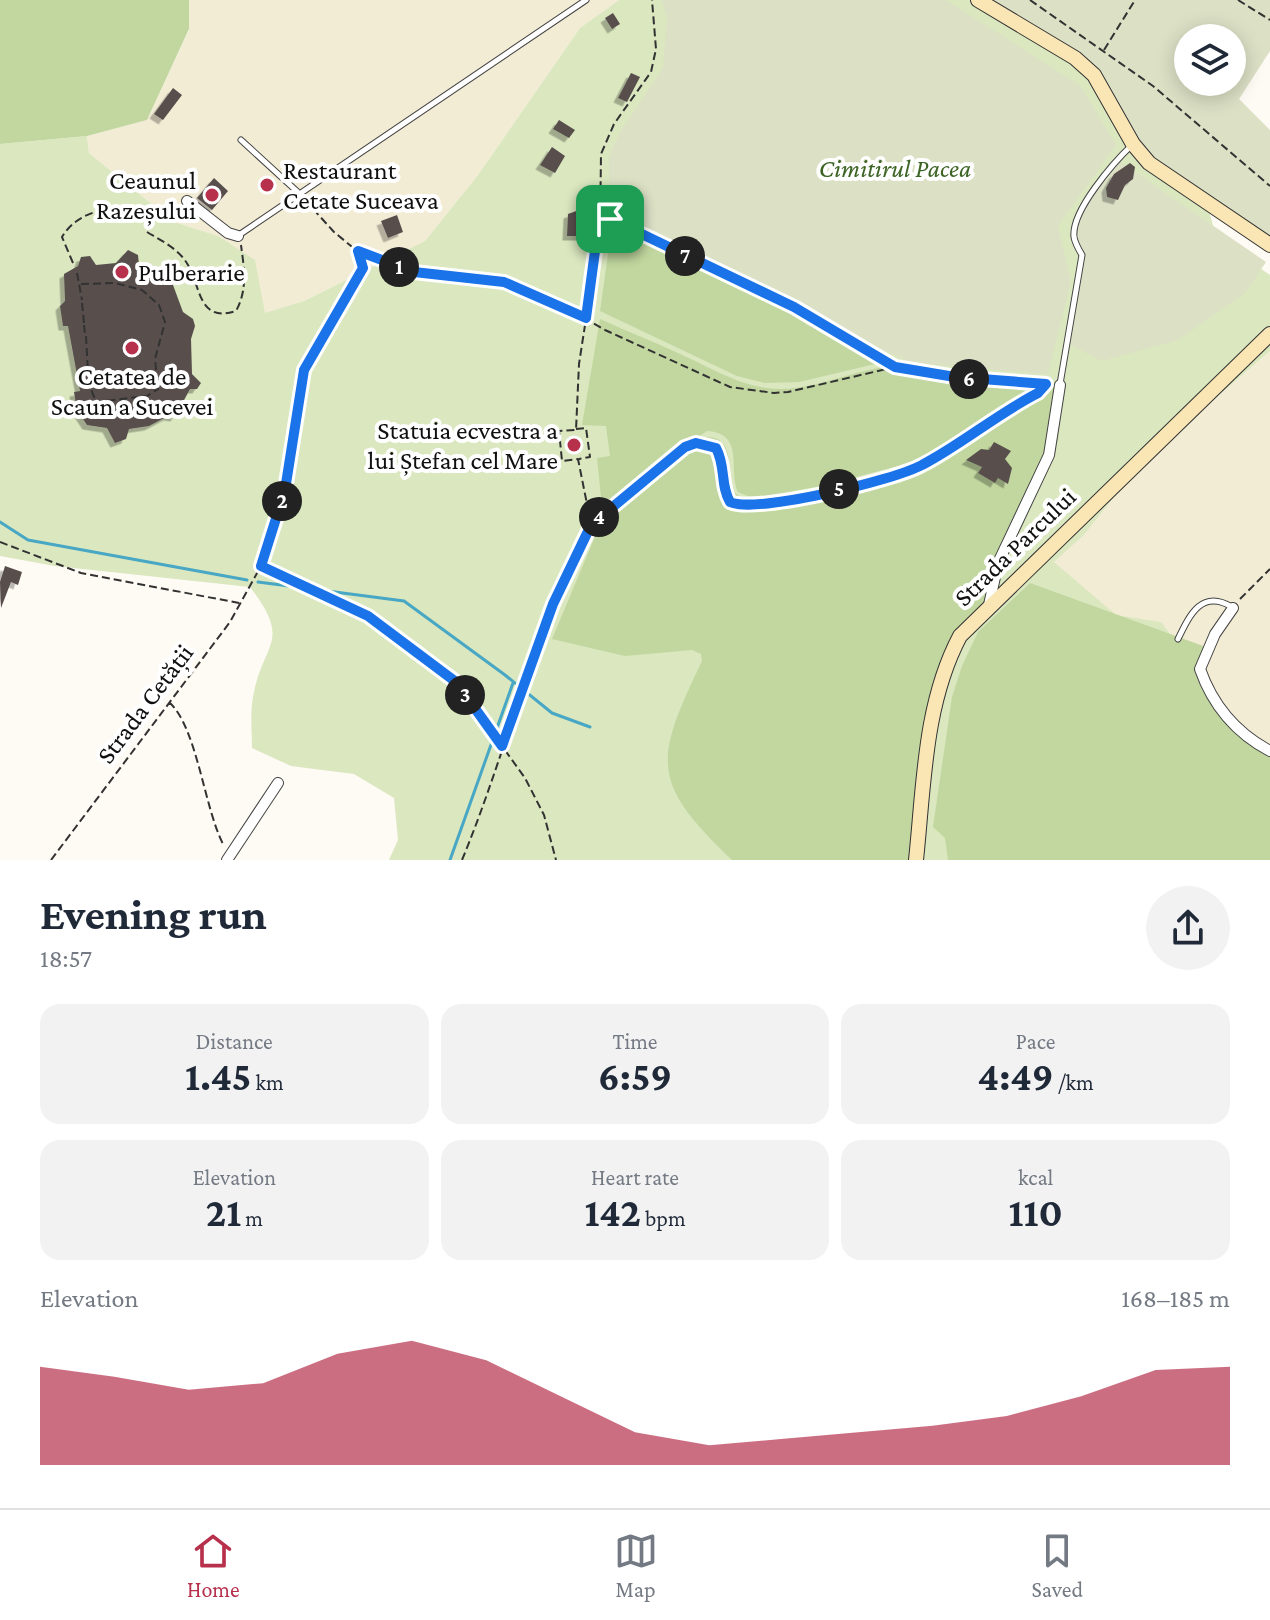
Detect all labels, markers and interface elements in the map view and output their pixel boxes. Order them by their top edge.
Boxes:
map controls [1174,24,1246,96]
button: layers [1174,24,1246,96]
park label: Cimitirul Pacea [819,154,971,183]
place label: Restaurant Cetate Suceava [283,156,439,215]
place label: Ceaunul Razeșului [96,166,196,226]
marker: Restaurant Cetate Suceava [258,176,276,194]
pin [576,185,644,253]
marker: Ceaunul Razeșului [203,186,221,204]
icon: arrive [588,197,632,241]
pin: 7 [665,236,705,276]
text: 7 [680,243,690,268]
pin: 1 [379,247,419,287]
text: 1 [395,254,403,279]
place label: Pulberarie [138,258,245,287]
marker: Pulberarie [113,263,131,281]
marker: Cetatea de Scaun a Sucevei [123,339,141,357]
pin: 6 [949,359,989,399]
place label: Cetatea de Scaun a Sucevei [51,362,213,421]
text: 6 [963,366,975,391]
place label: Statuia ecvestra a lui Ștefan cel Mare [368,416,558,476]
marker: Statuia ecvestra a lui Ștefan cel Mare [565,436,583,454]
pin: 5 [819,469,859,509]
text: 5 [834,476,844,501]
pin: 2 [262,481,302,521]
street label: Strada Parcului [948,482,1082,612]
text: 2 [276,488,288,513]
pin: 4 [579,497,619,537]
text: 4 [593,504,605,529]
street label: Strada Cetății [91,639,200,770]
pin: 3 [445,675,485,715]
text: 3 [460,682,470,707]
button: share [1146,886,1230,970]
text: Evening run [40,890,267,938]
text: 18:57 [40,944,92,973]
text: Distance [196,1029,273,1054]
text: Time [612,1029,658,1054]
text: Pace [1016,1029,1055,1054]
text: 1.45 [185,1054,251,1099]
text: 6:59 [598,1054,672,1099]
text: 4:49 [978,1054,1054,1099]
text: km [251,1070,284,1095]
text: /km [1054,1070,1094,1095]
text: Elevation [193,1165,276,1190]
text: Heart rate [591,1165,679,1190]
text: kcal [1018,1165,1053,1190]
text: 21 [206,1190,241,1235]
text: 142 [584,1190,641,1235]
text: 110 [1009,1190,1063,1235]
text: m [241,1206,263,1231]
text: bpm [641,1206,686,1231]
text: Elevation [40,1284,138,1313]
text: 168–185 m [1121,1284,1230,1313]
tab: Home [187,1529,240,1602]
tab: Map [614,1529,658,1602]
tab: Saved [1031,1529,1083,1602]

